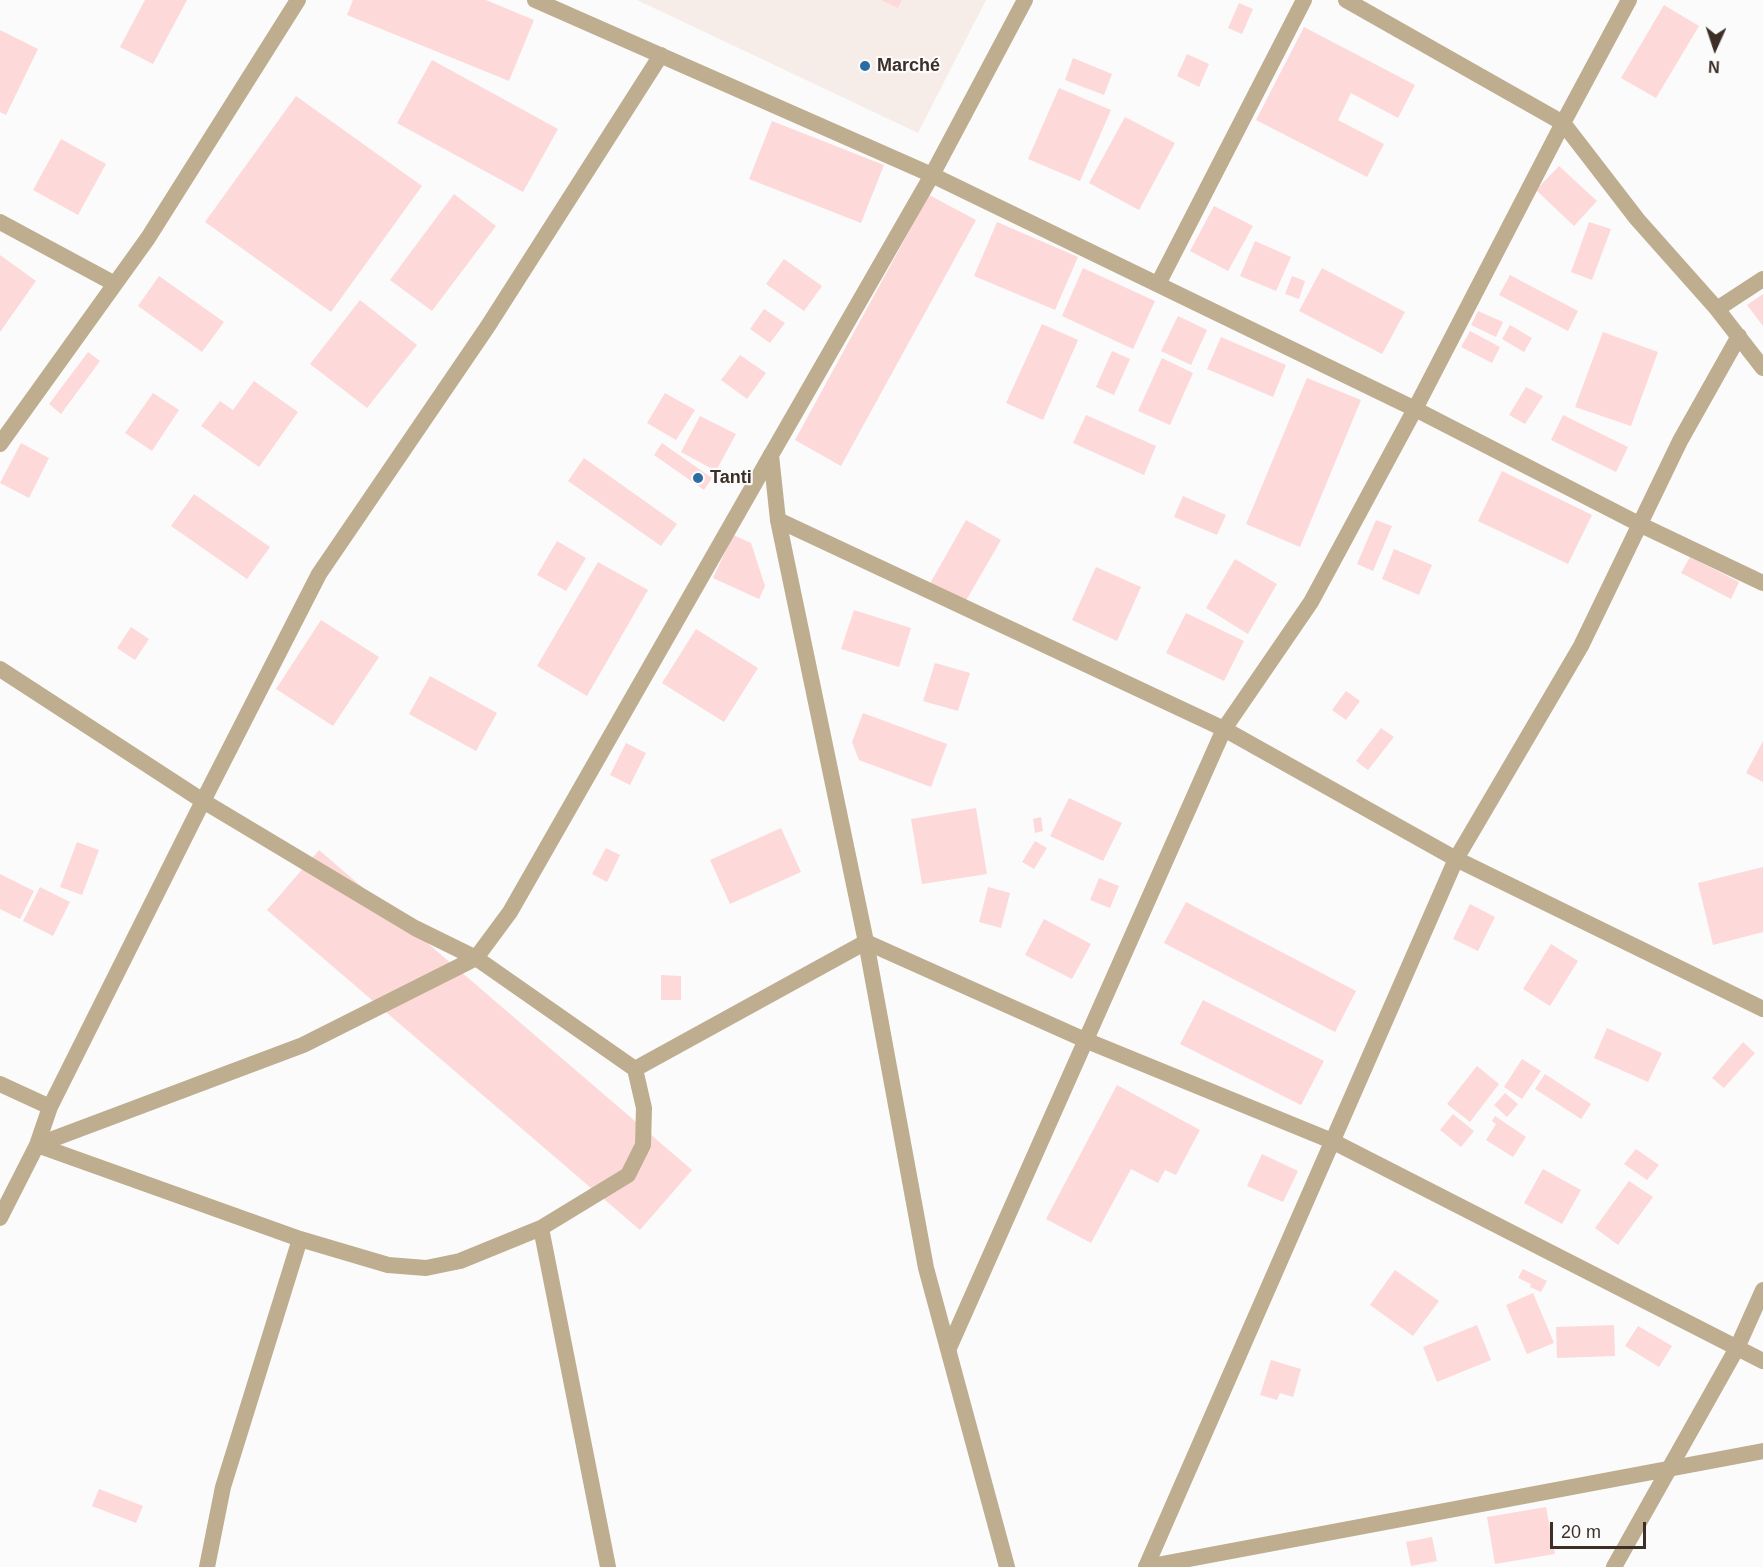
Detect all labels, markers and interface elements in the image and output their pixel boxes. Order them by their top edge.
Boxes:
north arrow [1685,18,1745,78]
place label: Marché [877,55,940,77]
text: N [1708,58,1720,75]
marker: Marché [858,59,872,73]
place label: Tanti [710,467,752,489]
marker: Tanti [691,471,705,485]
scale bar [1553,1510,1649,1548]
text: 20 m [1561,1522,1601,1542]

